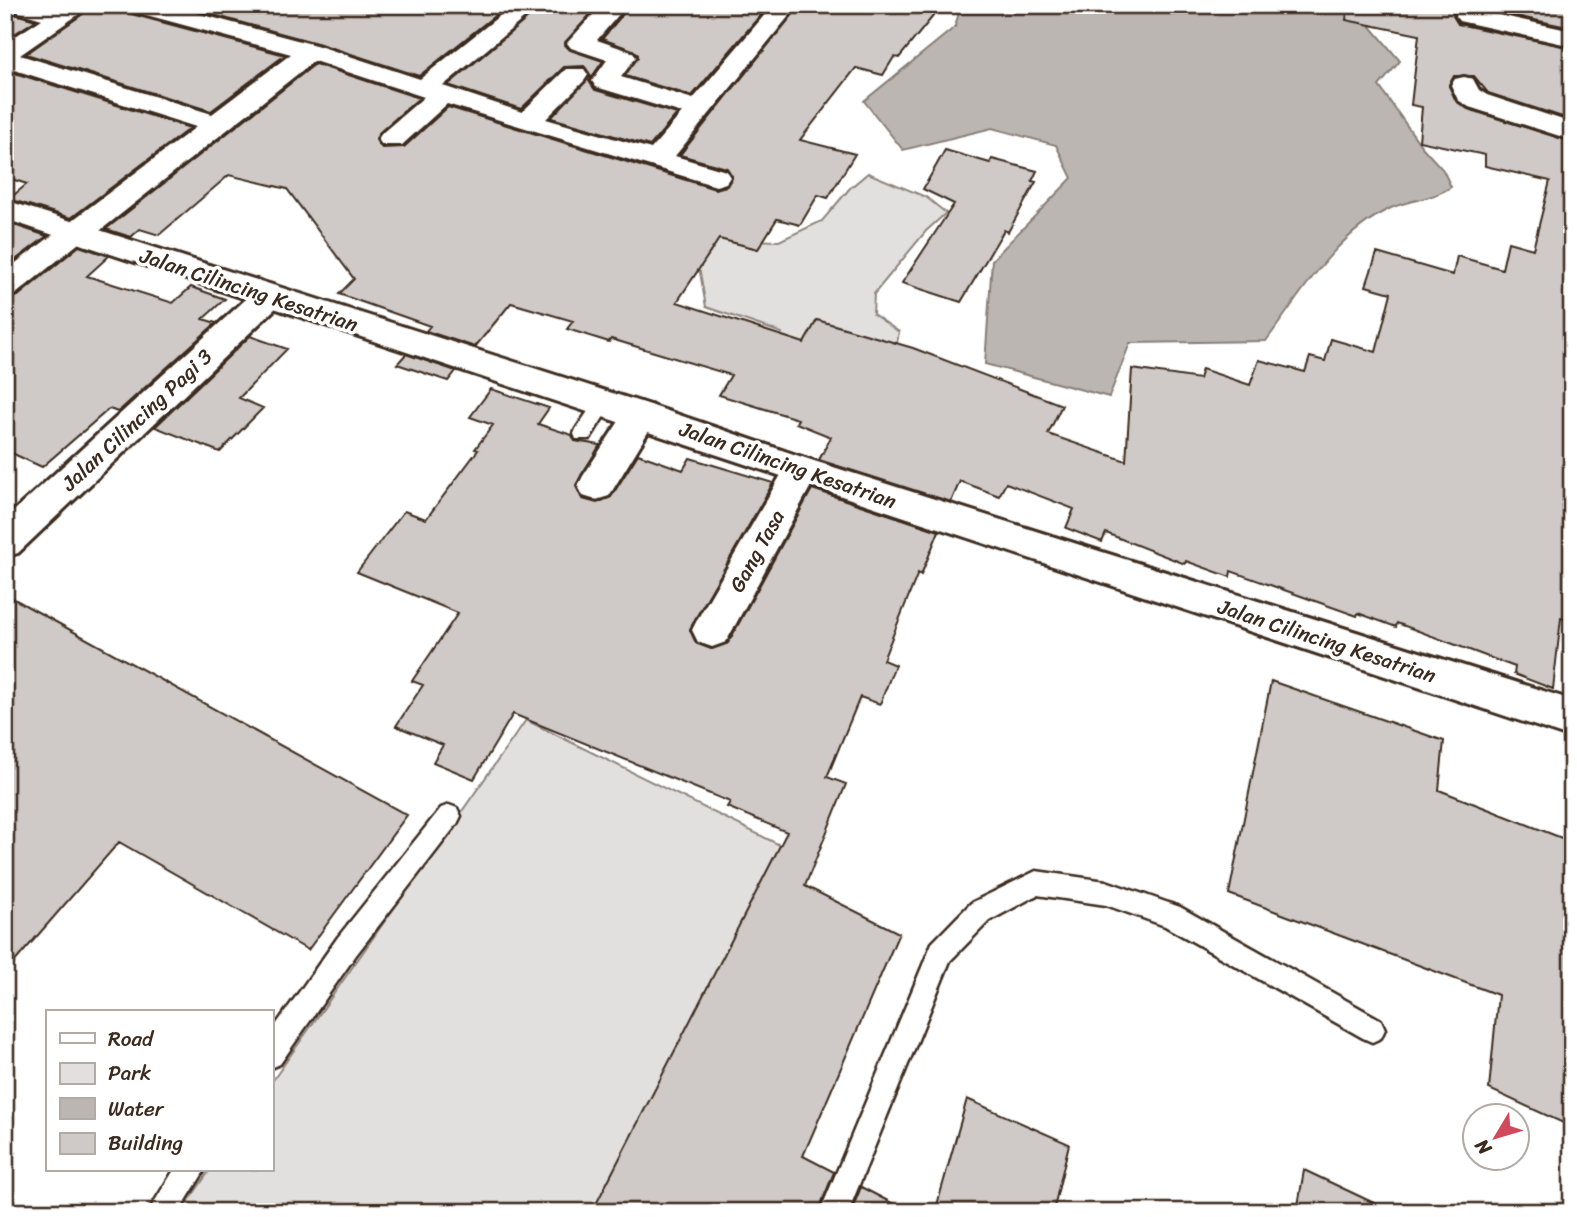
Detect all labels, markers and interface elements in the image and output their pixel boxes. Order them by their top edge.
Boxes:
street label: Jalan Cilincing Kesatrian [134,237,363,343]
street label: Jalan Cilincing Pagi 3 [52,339,222,501]
street label: Jalan Cilincing Kesatrian [673,410,902,520]
street label: Gang Tasa [719,502,796,600]
street label: Jalan Cilincing Kesatrian [1212,588,1441,694]
legend [46,1010,273,1172]
text: Road [108,1020,155,1058]
text: Park [108,1054,151,1092]
text: Water [108,1090,165,1128]
north arrow [1462,1102,1532,1172]
text: Building [108,1124,184,1162]
text: N [1465,1131,1501,1163]

